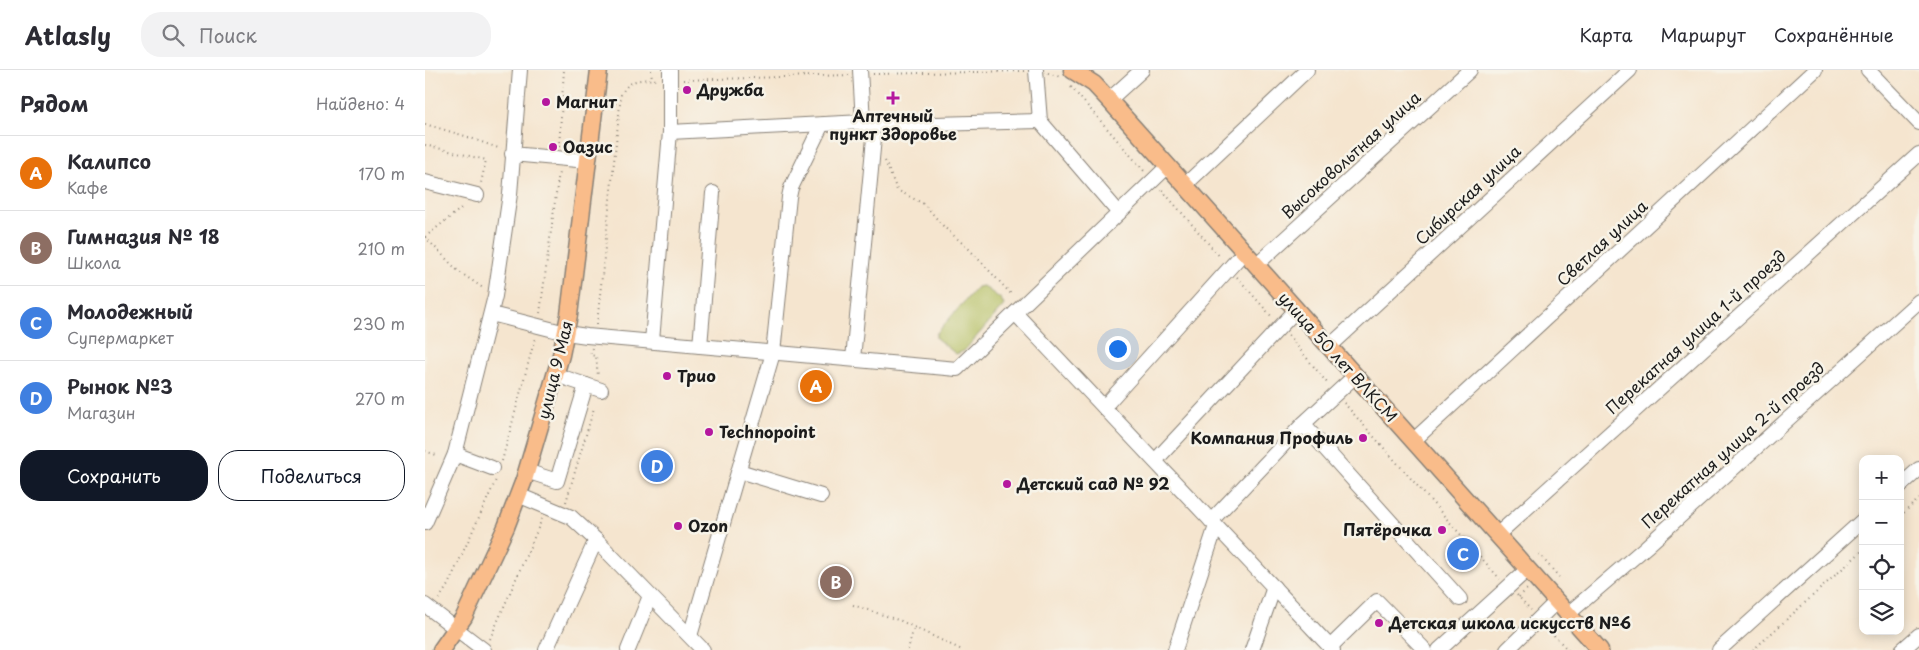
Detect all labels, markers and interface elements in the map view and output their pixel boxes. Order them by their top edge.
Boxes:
search box [141,12,491,57]
text: Atlasly [25,17,111,53]
icon: search [159,21,187,49]
text: Поиск [199,21,257,49]
text: Карта [1580,21,1632,48]
text: Маршрут [1660,21,1746,48]
text: Сохранённые [1774,21,1894,48]
place label: Дружба [696,77,764,101]
marker: Дружба [681,84,693,96]
street label: Высоковольтная улица [1275,85,1425,224]
text: Рядом [20,87,88,119]
place label: Магнит [556,89,618,113]
text: Найдено: 4 [316,91,405,115]
marker: Аптечный пункт Здоровье [887,92,899,104]
marker: Магнит [540,96,552,108]
place label: Аптечный пункт Здоровье [829,103,957,145]
place label: Оазис [563,134,613,158]
street label: Сибирская улица [1409,139,1526,250]
marker: Оазис [547,141,559,153]
text: Калипсо [67,147,151,175]
text: A [30,161,42,185]
text: 170 m [359,161,405,185]
text: Кафе [67,175,108,199]
street label: Светлая улица [1550,194,1652,291]
text: Гимназия № 18 [67,222,220,250]
text: B [31,236,41,260]
text: 210 m [357,236,405,260]
street label: Перекатная улица 1-й проезд [1600,244,1791,419]
text: Школа [67,250,121,274]
street label: улица 50 лет ВЛКСМ [1274,286,1404,427]
text: Молодежный [67,297,193,325]
text: C [30,311,42,335]
text: 230 m [353,311,405,335]
street label: улица 9 Мая [530,318,578,421]
text: Супермаркет [67,325,174,349]
your location [1105,336,1131,362]
street label: Перекатная улица 2-й проезд [1635,355,1829,533]
place label: Трио [677,363,716,387]
pin: A [800,367,832,405]
marker: Трио [661,370,673,382]
text: Рынок №3 [67,372,173,400]
text: D [30,386,42,410]
text: 270 m [355,386,405,410]
text: Магазин [67,400,136,424]
place label: Technopoint [719,419,816,443]
place label: Компания Профиль [1191,425,1353,449]
marker: Technopoint [703,426,715,438]
marker: Компания Профиль [1357,432,1369,444]
pin: D [641,447,673,485]
button: Сохранить [20,450,208,501]
button: Поделиться [218,450,405,501]
map controls [1859,455,1904,635]
button: + [1859,455,1904,500]
place label: Детский сад № 92 [1016,471,1170,495]
marker: Детский сад № 92 [1001,478,1013,490]
button: − [1859,500,1904,545]
place label: Ozon [688,513,728,537]
place label: Пятёрочка [1343,517,1432,541]
marker: Ozon [672,520,684,532]
marker: Пятёрочка [1436,524,1448,536]
pin: C [1447,535,1479,573]
button: locate [1859,545,1904,590]
pin: B [820,563,852,601]
button: layers [1859,590,1904,635]
place label: Детская школа искусств №6 [1388,610,1631,634]
marker: Детская школа искусств №6 [1373,617,1385,629]

